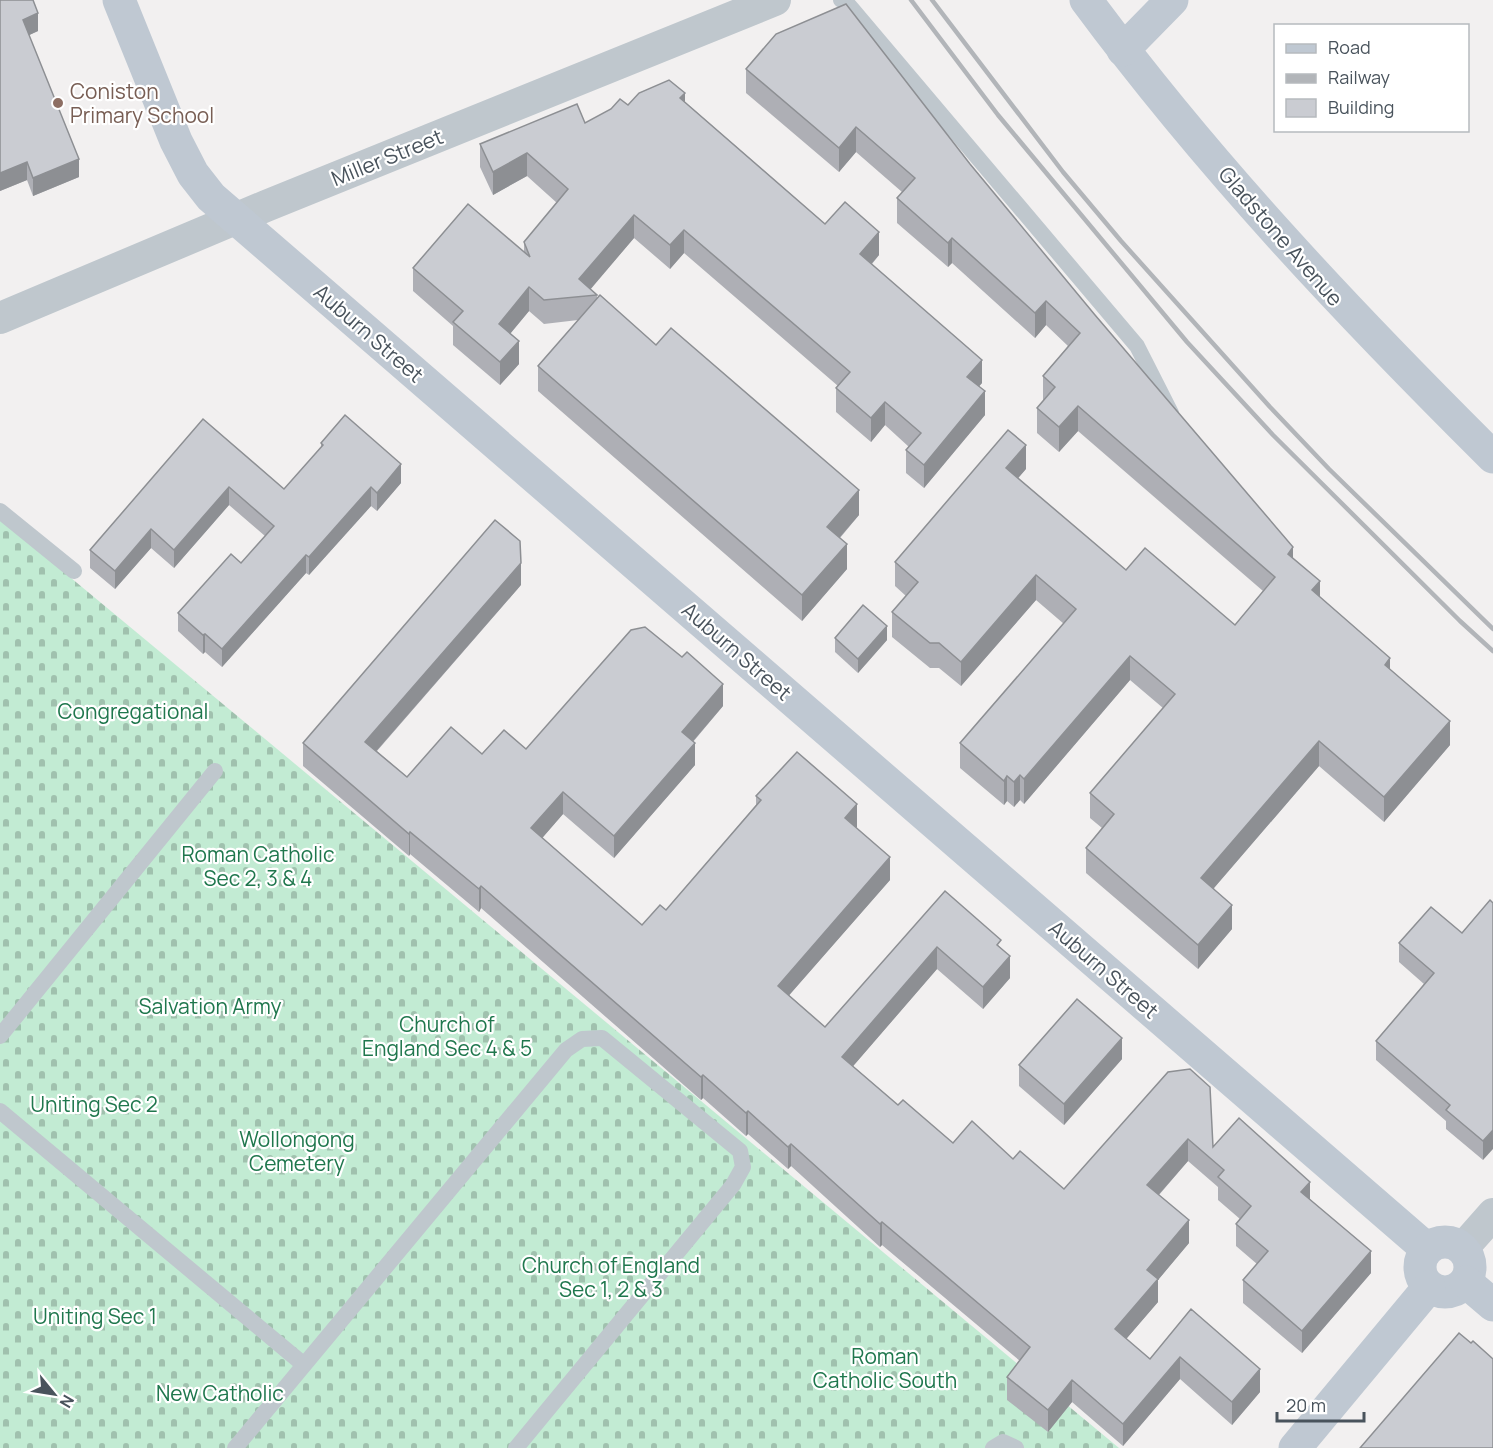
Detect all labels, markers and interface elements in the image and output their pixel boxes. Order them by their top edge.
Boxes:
legend [1274,24,1469,132]
text: Road [1328,35,1371,59]
text: Railway [1328,65,1390,89]
place label: Coniston Primary School [70,77,214,129]
text: Building [1328,95,1394,119]
marker: Coniston Primary School [51,96,65,110]
street label: Miller Street [327,122,447,192]
street label: Gladstone Avenue [1213,160,1349,312]
street label: Auburn Street [308,278,430,388]
street label: Auburn Street [676,596,798,706]
park label: Congregational [58,697,208,725]
park label: Roman Catholic Sec 2, 3 & 4 [181,840,335,892]
street label: Auburn Street [1043,914,1165,1024]
park label: Salvation Army [139,992,281,1020]
park label: Church of England Sec 4 & 5 [362,1010,532,1062]
park label: Uniting Sec 2 [30,1090,158,1118]
park label: Wollongong Cemetery [239,1125,355,1177]
park label: Church of England Sec 1, 2 & 3 [522,1251,700,1303]
park label: Uniting Sec 1 [33,1302,157,1330]
park label: Roman Catholic South [813,1342,957,1394]
north arrow [24,1364,84,1424]
park label: New Catholic [156,1379,284,1407]
scale bar [1277,1385,1364,1423]
text: N [55,1391,79,1412]
text: 20 m [1286,1393,1326,1417]

